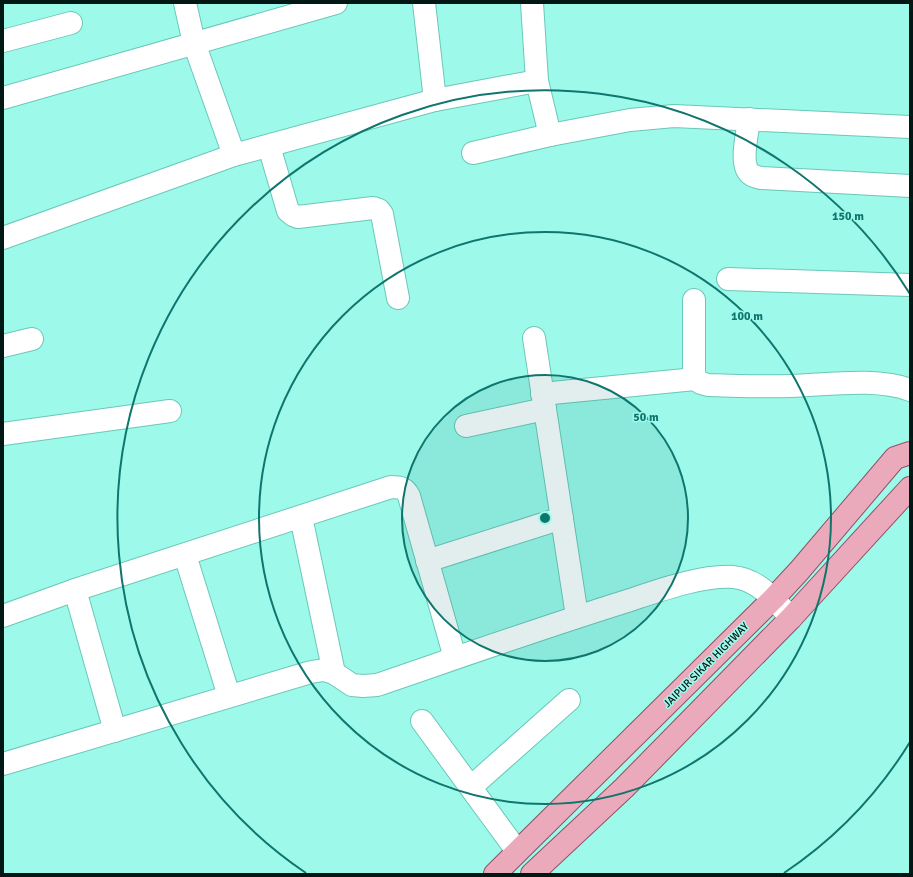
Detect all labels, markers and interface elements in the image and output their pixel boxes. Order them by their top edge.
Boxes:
text: 150 m [832,209,864,224]
text: 100 m [731,309,763,324]
text: 50 m [633,410,659,425]
centre of rings [538,511,552,525]
street label: JAIPUR SIKAR HIGHWAY [661,619,752,710]

